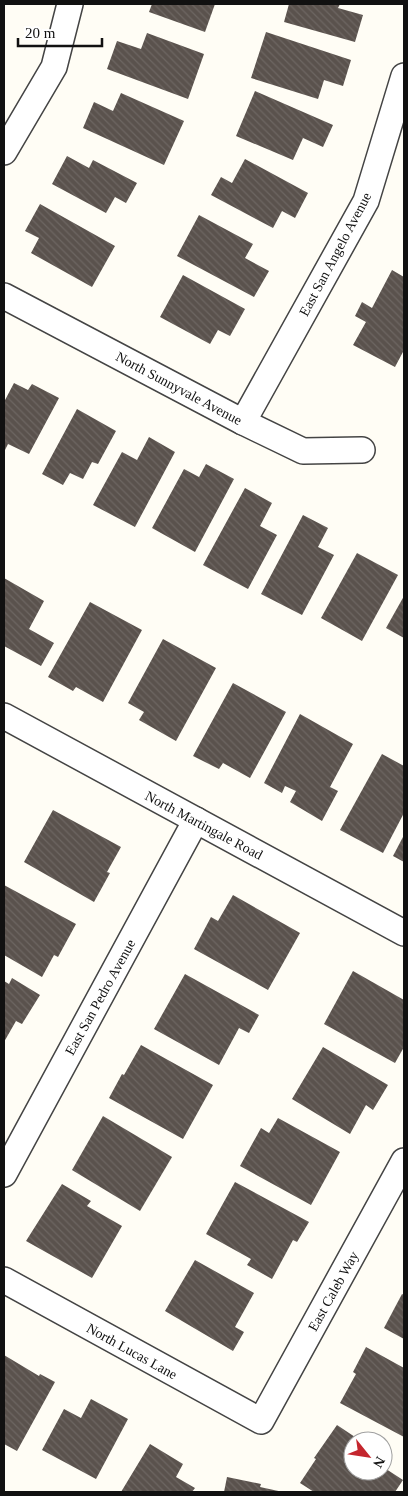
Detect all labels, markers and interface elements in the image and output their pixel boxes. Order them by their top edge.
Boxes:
scale bar [18,15,101,47]
text: 20 m [25,25,56,41]
street label: East San Angelo Avenue [296,190,374,319]
street label: North Sunnyvale Avenue [113,349,244,428]
street label: North Martingale Road [143,788,265,863]
street label: East San Pedro Avenue [62,937,139,1058]
street label: East Caleb Way [305,1249,362,1334]
street label: North Lucas Lane [84,1320,180,1382]
north arrow [343,1431,393,1481]
text: N [370,1454,388,1470]

